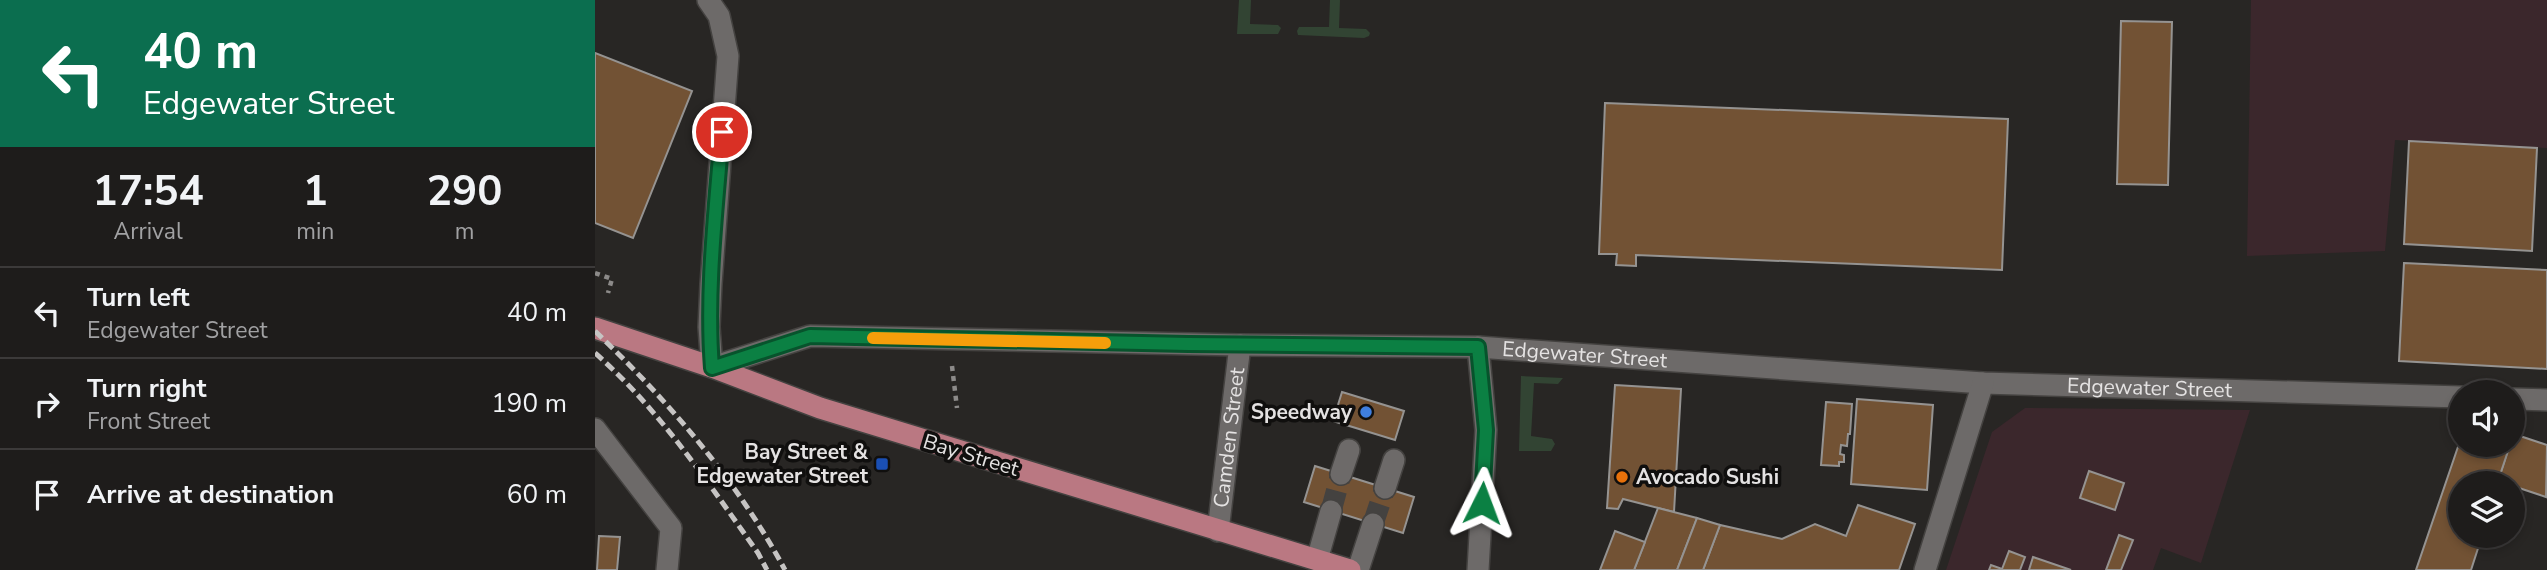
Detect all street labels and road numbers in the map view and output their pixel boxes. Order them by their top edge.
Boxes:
street label: Edgewater Street [1501,335,1669,374]
street label: Camden Street [1207,365,1251,509]
street label: Edgewater Street [2067,371,2233,404]
street label: Bay Street [920,427,1023,483]

